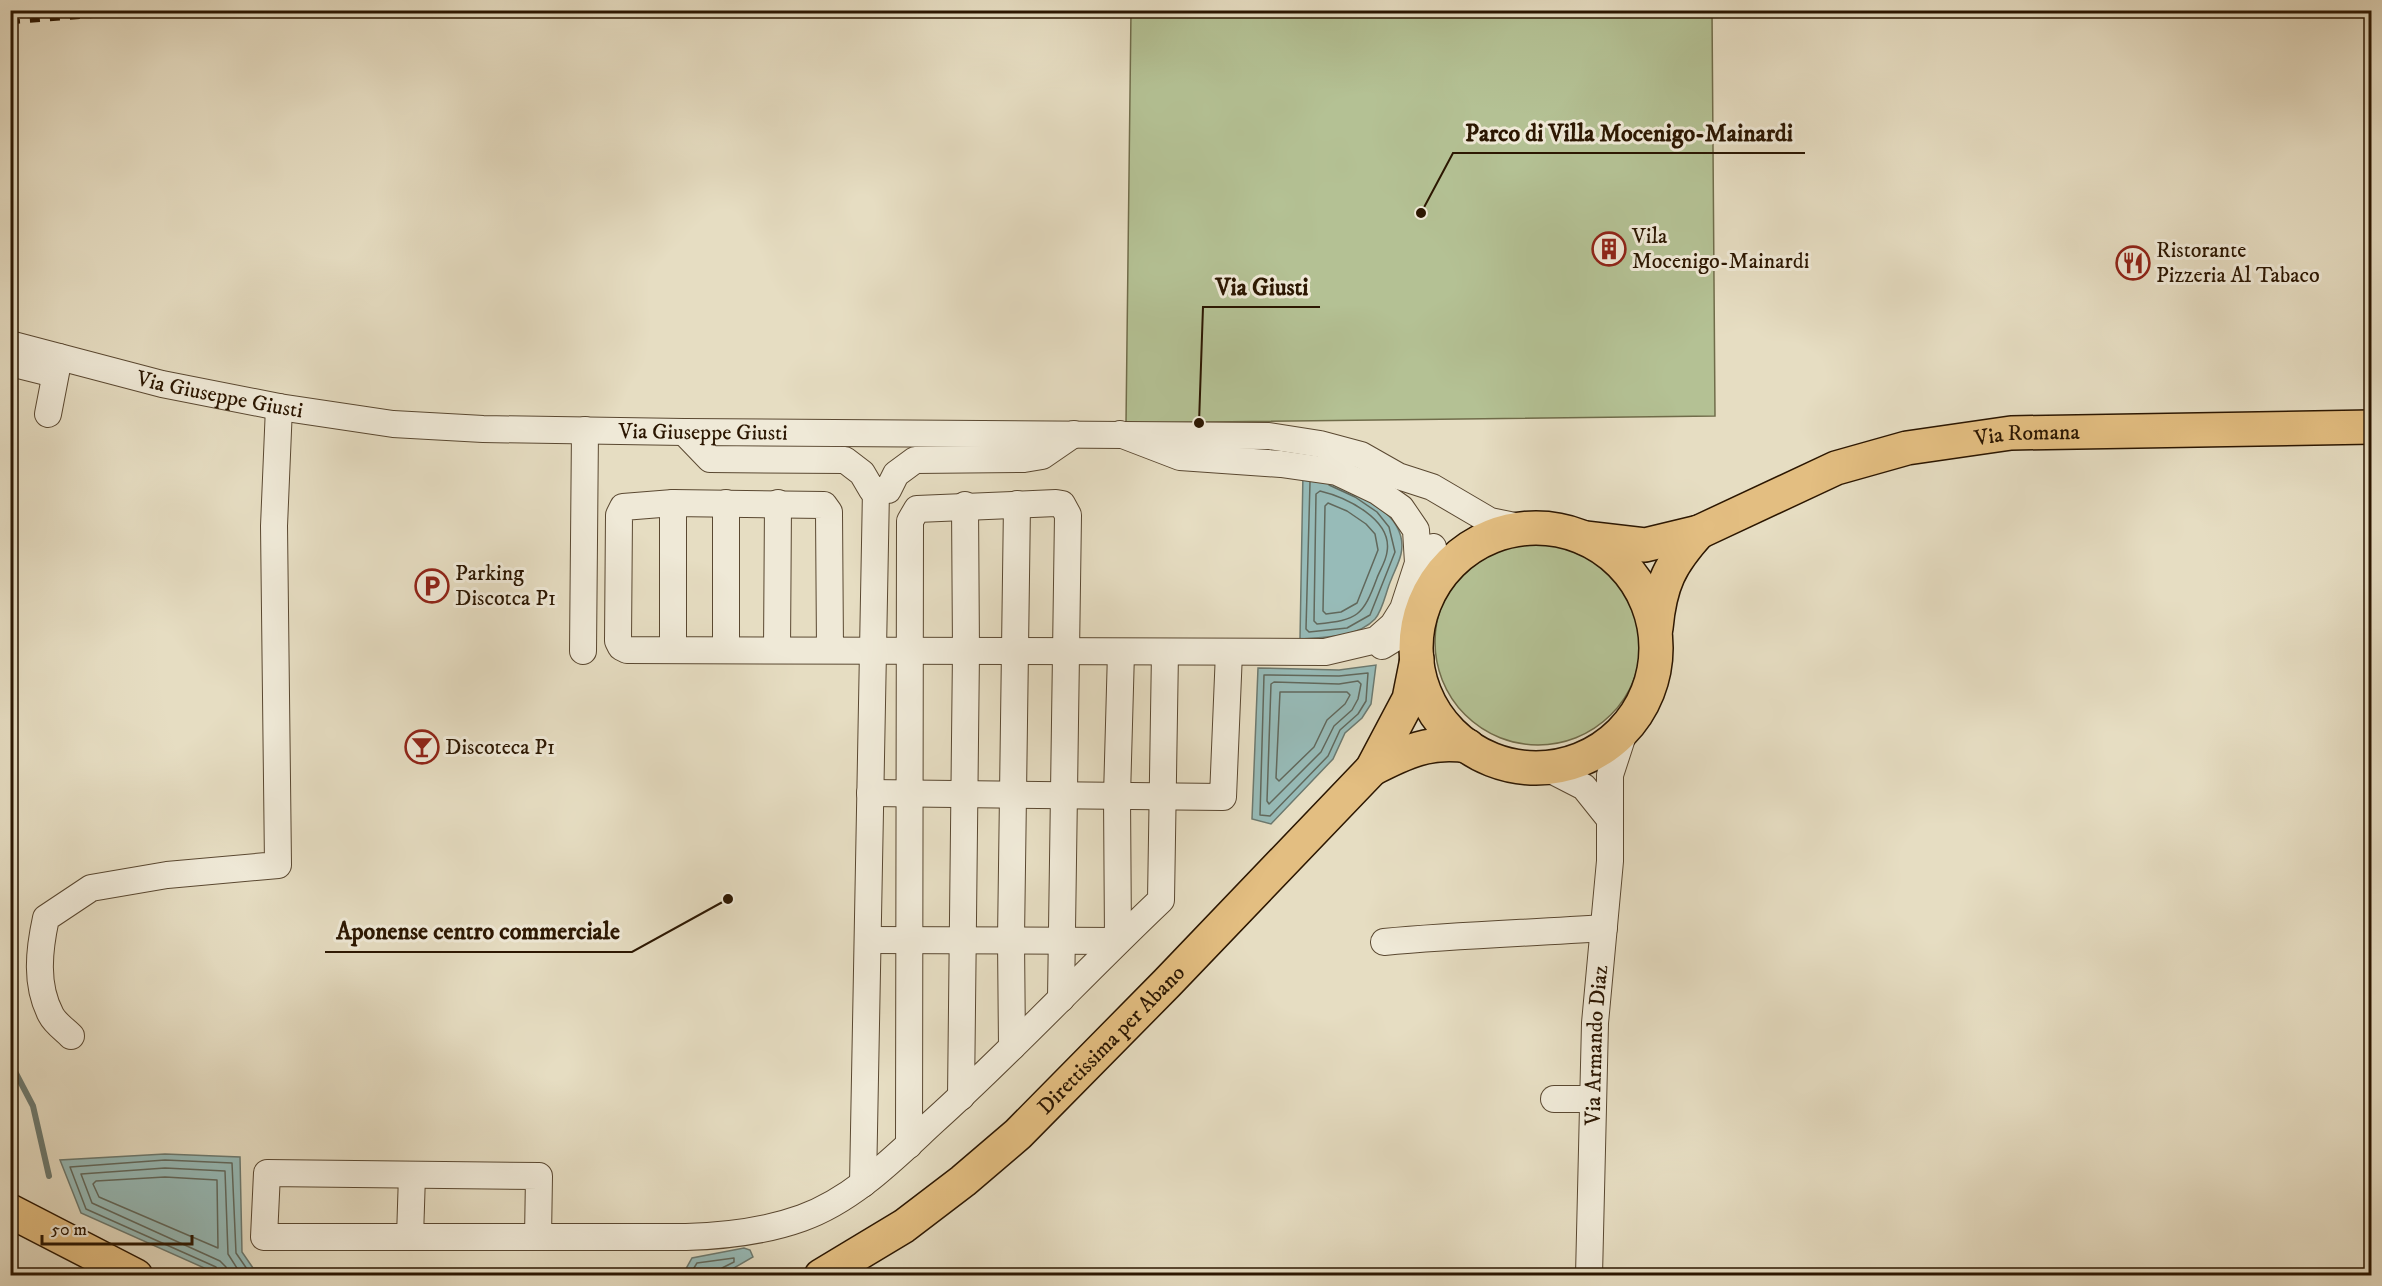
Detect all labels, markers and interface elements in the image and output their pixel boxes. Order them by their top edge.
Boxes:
callout: Parco di Villa Mocenigo-Mainardi [1453,111,1805,153]
text: Parco di Villa Mocenigo-Mainardi [1465,119,1793,149]
place label: Vila Mocenigo-Mainardi [1631,223,1809,275]
building icon: Vila Mocenigo-Mainardi [1591,231,1627,267]
place label: Ristorante Pizzeria Al Tabaco [2156,237,2320,289]
restaurant icon: Ristorante Pizzeria Al Tabaco [2115,245,2151,281]
callout: Via Giusti [1203,265,1320,307]
text: Via Giusti [1215,273,1308,303]
street label: Via Giuseppe Giusti [133,364,305,424]
street label: Via Giuseppe Giusti [617,418,788,446]
street label: Via Romana [1972,418,2081,452]
place label: Parking Discotca P1 [455,560,556,612]
parking icon: Parking Discotca P1 [414,568,450,604]
bar icon: Discoteca P1 [404,729,440,765]
place label: Discoteca P1 [445,734,555,761]
callout: Aponense centro commerciale [325,910,632,952]
text: Aponense centro commerciale [335,917,620,947]
street label: Direttissima per Abano [1032,959,1191,1120]
street label: Via Armando Diaz [1579,963,1614,1127]
scale bar [42,1208,192,1246]
text: 50 m [51,1219,87,1241]

